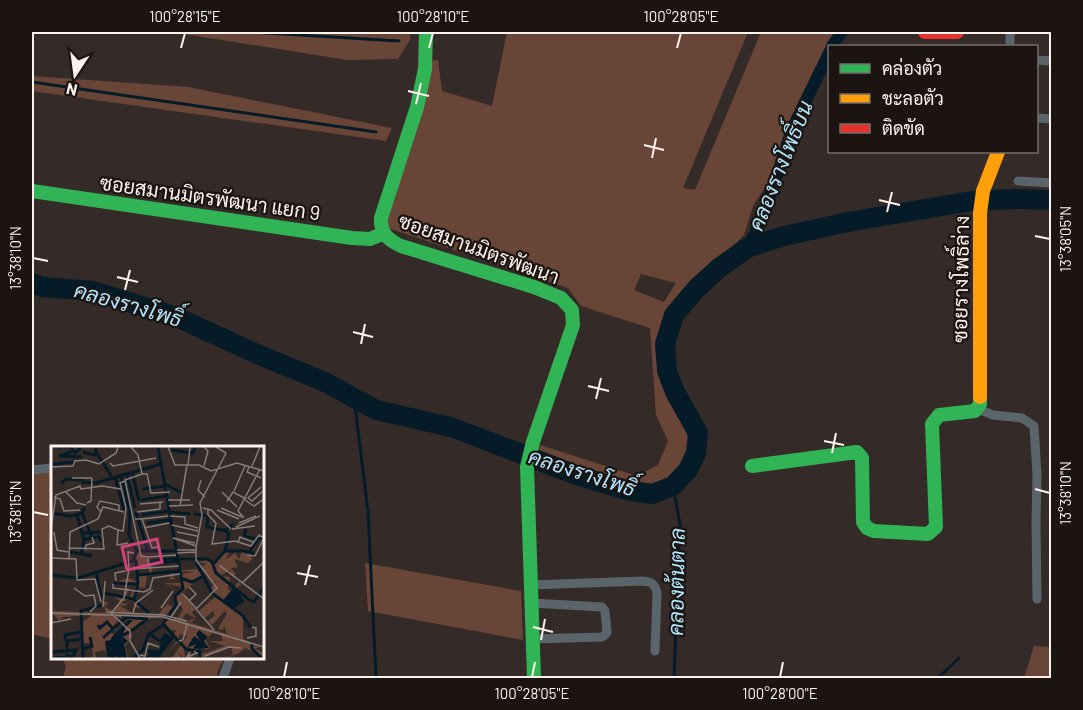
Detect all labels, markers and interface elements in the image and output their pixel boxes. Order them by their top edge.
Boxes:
text: 100°28'15"E [149,7,221,25]
text: 100°28'10"E [397,7,469,25]
text: 100°28'05"E [644,7,718,25]
north arrow [45,45,105,105]
legend [828,45,1038,153]
text: คล่องตัว [882,57,942,79]
text: N [64,80,79,101]
text: ชะลอตัว [882,87,944,109]
water label: คลองรางโพธิ์บน [737,94,817,234]
text: ติดขัด [882,117,925,139]
street label: ซอยสมานมิตรพัฒนา แยก 9 [98,170,322,224]
text: 13°38'05"N [1056,206,1074,272]
street label: ซอยสมานมิตรพัฒนา [396,208,563,288]
street label: ซอยรางโพธิ์ล่าง [942,215,973,343]
text: 13°38'10"N [6,226,24,290]
water label: คลองรางโพธิ์ [72,270,191,332]
water label: คลองรางโพธิ์ [526,437,645,502]
inset map [51,446,264,659]
text: 13°38'10"N [1056,461,1074,525]
text: 13°38'15"N [6,480,24,544]
water label: คลองต้นตาล [662,528,689,636]
text: 100°28'10"E [248,684,320,702]
text: 100°28'05"E [495,684,569,702]
text: 100°28'00"E [742,684,818,702]

